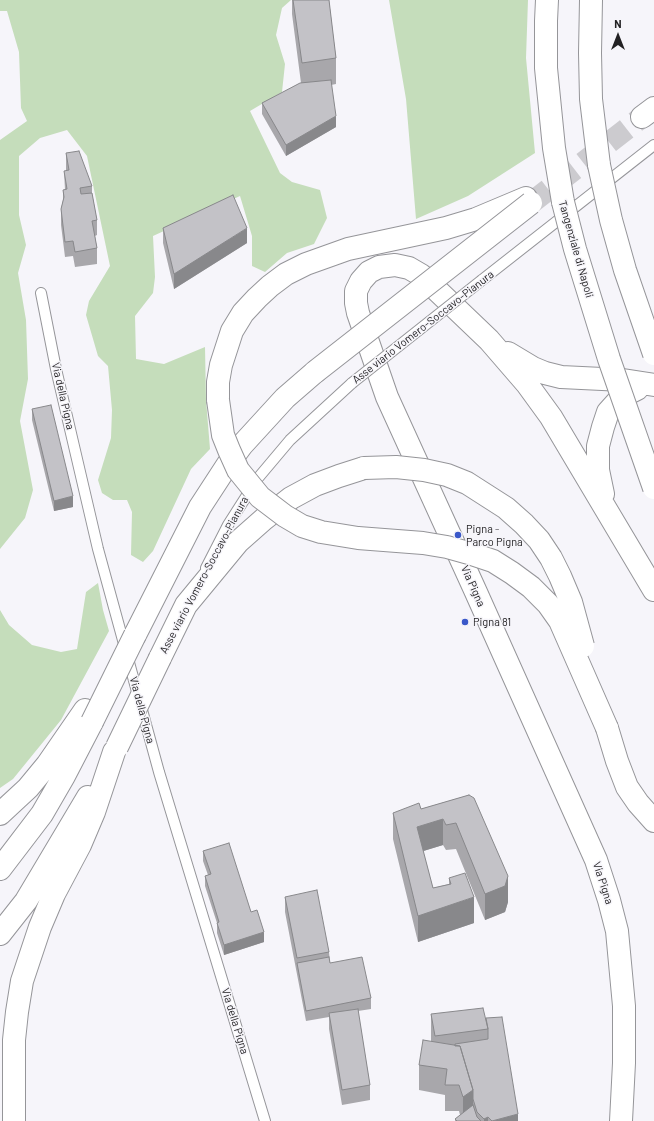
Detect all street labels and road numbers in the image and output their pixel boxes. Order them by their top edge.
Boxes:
street label: Tangenziale di Napoli [556,199,596,299]
street label: Asse viario Vomero-Soccavo-Pianura [350,268,496,386]
street label: Via della Pigna [49,361,77,431]
street label: Asse viario Vomero-Soccavo-Pianura [157,494,251,656]
street label: Via Pigna [458,563,488,609]
street label: Via della Pigna [127,675,157,745]
street label: Via Pigna [590,860,616,906]
street label: Via della Pigna [219,986,251,1056]

